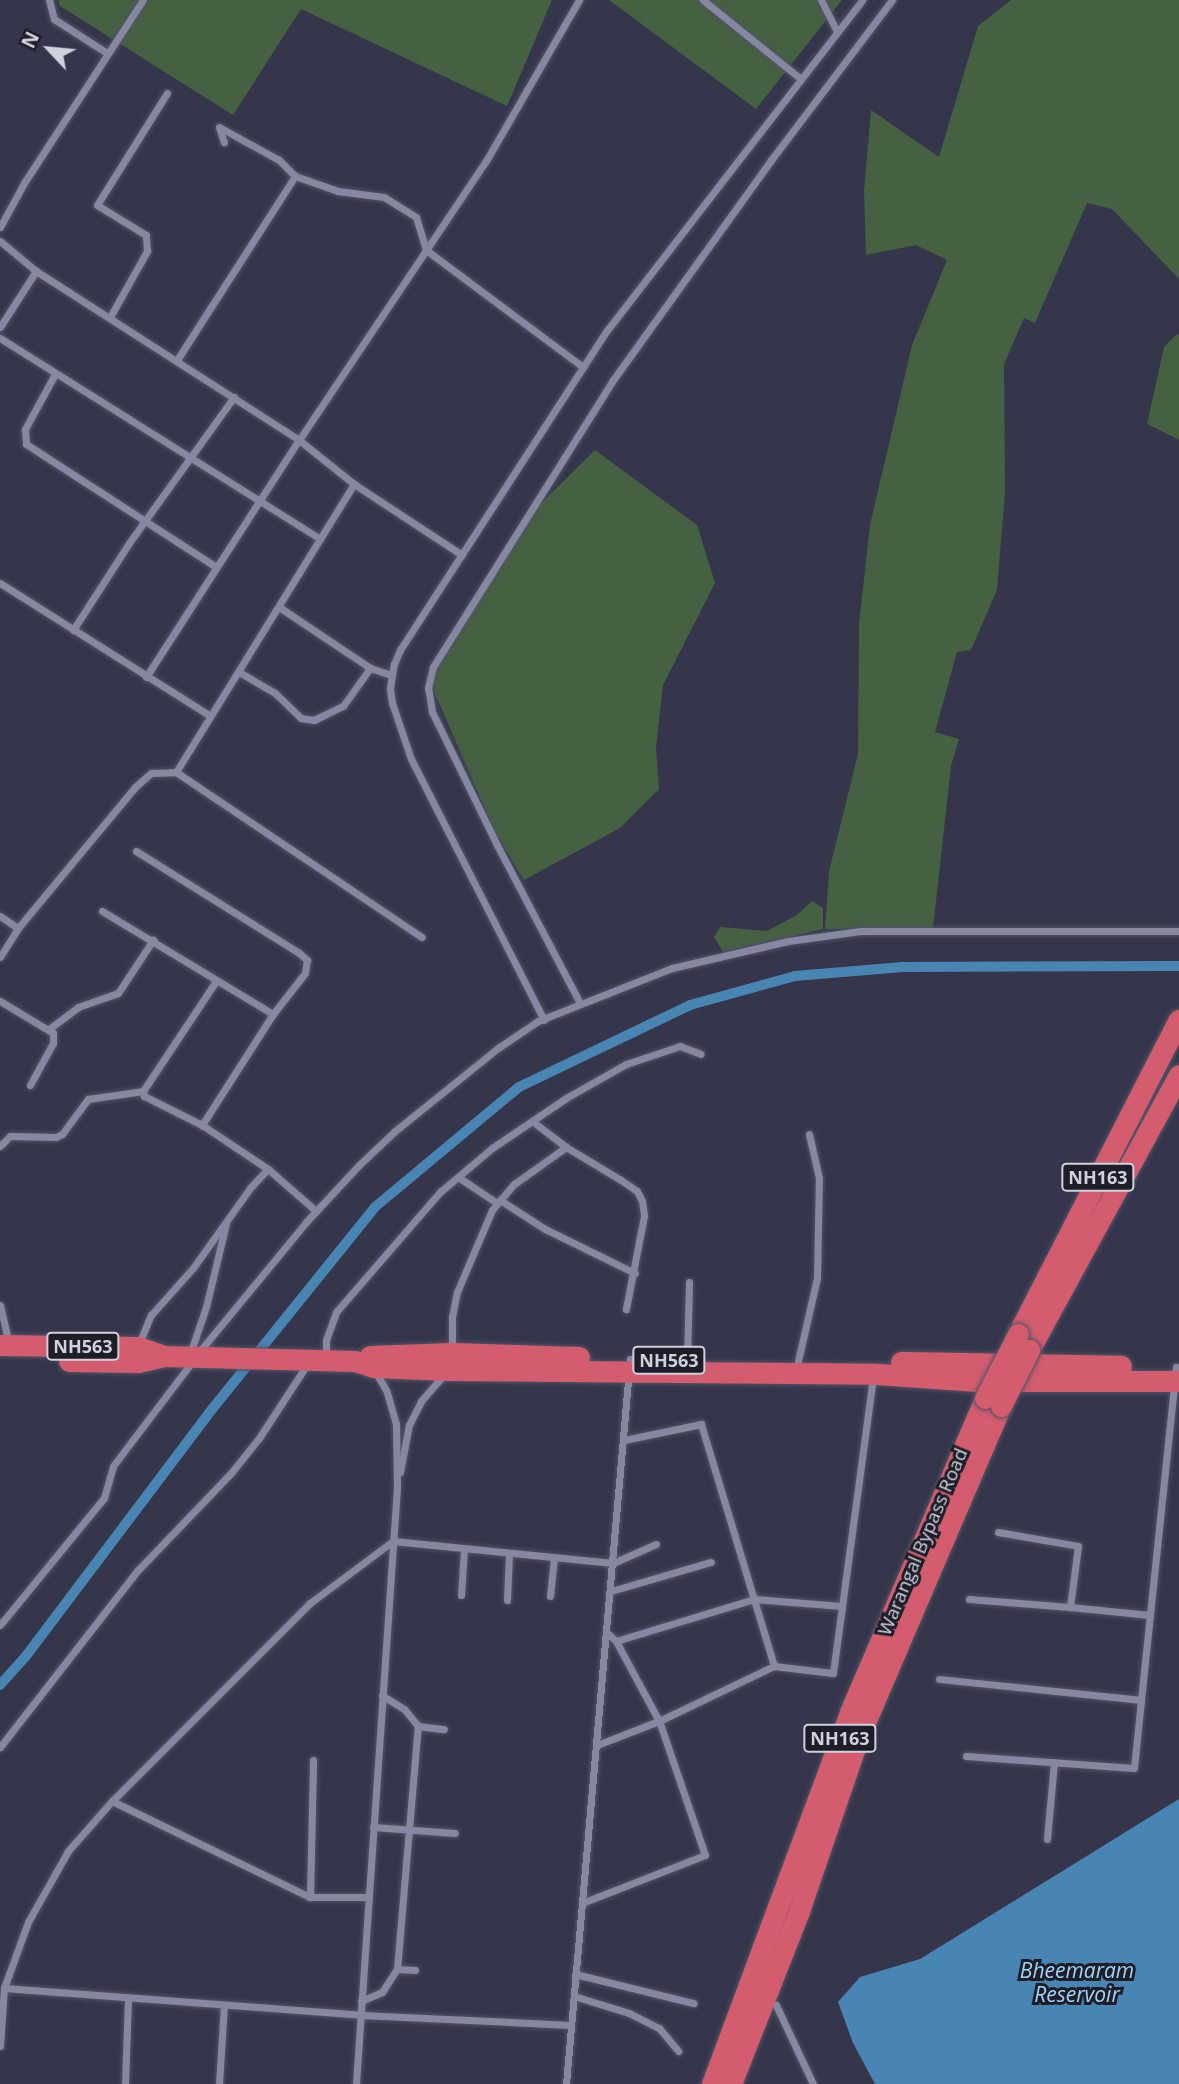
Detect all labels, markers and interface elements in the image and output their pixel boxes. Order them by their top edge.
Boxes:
north arrow [14,14,84,84]
text: N [15,27,45,52]
road number: NH163 [1061,1162,1135,1192]
road number: NH563 [46,1331,120,1360]
road number: NH563 [632,1345,706,1374]
street label: Warangal Bypass Road [873,1445,973,1639]
road number: NH163 [803,1723,877,1752]
water label: Bheemaram Reservoir [1020,1957,1134,2007]

